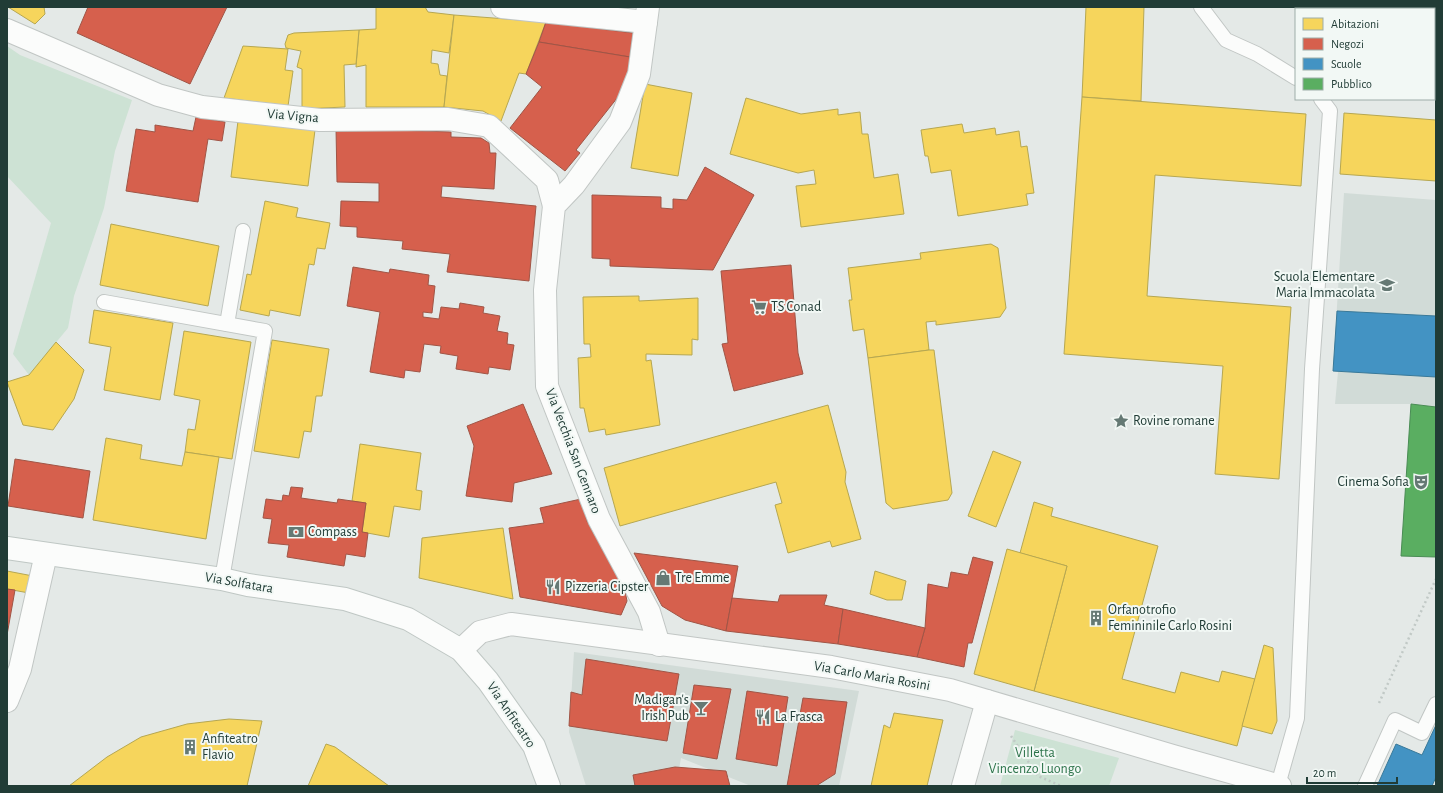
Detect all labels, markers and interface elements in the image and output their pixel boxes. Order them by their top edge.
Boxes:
legend [1295,8,1435,100]
text: Abitazioni [1331,18,1379,30]
text: Negozi [1331,38,1364,50]
text: Scuole [1331,58,1362,70]
text: Pubblico [1331,78,1372,90]
street label: Via Vigna [267,107,320,125]
place label: Scuola Elementare Maria Immacolata [1274,270,1376,300]
school or university icon: Scuola Elementare Maria Immacolata [1378,276,1396,294]
supermarket icon: TS Conad [750,298,768,316]
place label: TS Conad [771,300,821,314]
street label: Via Vecchia San Gennaro [543,386,603,516]
place icon: Rovine romane [1112,412,1130,430]
place label: Rovine romane [1133,414,1215,428]
theatre icon: Cinema Sofia [1412,473,1430,491]
place label: Cinema Sofia [1338,475,1410,489]
bank icon: Compass [287,523,305,541]
place label: Compass [308,525,357,539]
shop icon: Tre Emme [654,569,672,587]
street label: Via Solfatara [204,570,275,596]
place label: Tre Emme [675,571,730,585]
restaurant icon: Pizzeria Cipster [544,578,562,596]
place label: Pizzeria Cipster [565,580,649,594]
place label: Orfanotrofio Femininile Carlo Rosini [1108,603,1232,633]
building icon: Orfanotrofio Femininile Carlo Rosini [1087,609,1105,627]
street label: Via Carlo Maria Rosini [813,659,931,693]
street label: Via Anfiteatro [484,680,538,750]
place label: Madigan's Irish Pub [634,693,689,723]
bar icon: Madigan's Irish Pub [692,699,710,717]
restaurant icon: La Frasca [754,708,772,726]
place label: La Frasca [775,710,823,724]
place label: Anfiteatro Flavio [202,732,258,762]
building icon: Anfiteatro Flavio [181,738,199,756]
park label: Villetta Vincenzo Luongo [989,746,1082,776]
scale bar [1307,759,1397,785]
text: 20 m [1313,767,1336,779]

